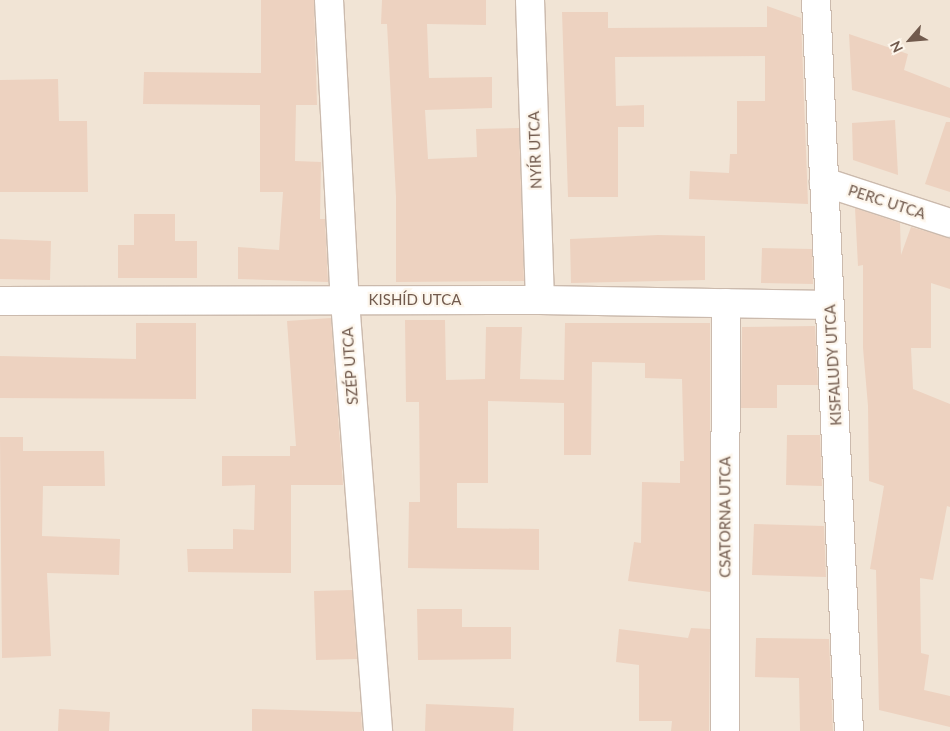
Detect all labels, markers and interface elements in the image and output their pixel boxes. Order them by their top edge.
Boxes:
north arrow [885,15,935,65]
text: N [886,38,906,56]
street label: NYÍR UTCA [525,111,545,189]
street label: PERC UTCA [846,181,928,223]
street label: KISHÍD UTCA [369,291,461,309]
street label: KISFALUDY UTCA [821,304,845,426]
street label: SZÉP UTCA [338,326,362,406]
street label: CSATORNA UTCA [716,456,734,578]

